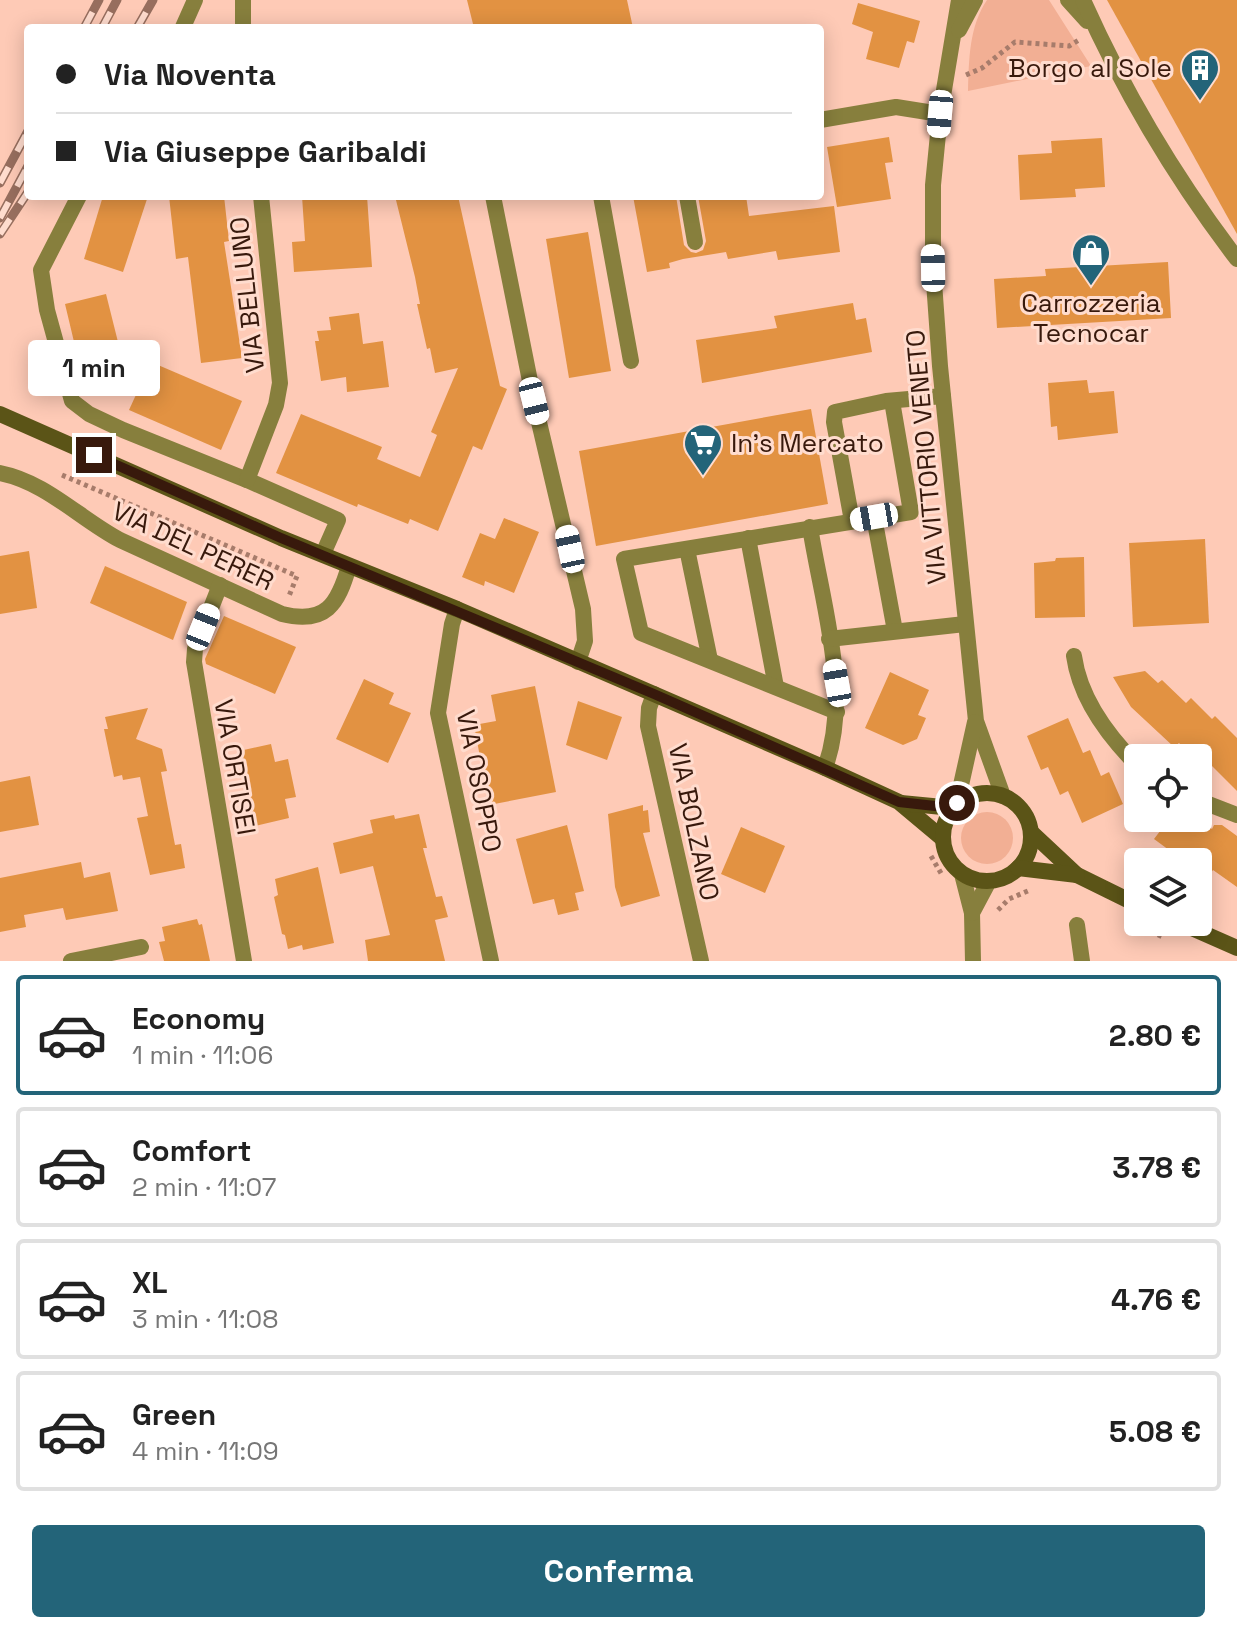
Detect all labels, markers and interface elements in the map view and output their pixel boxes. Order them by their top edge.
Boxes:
building icon: Borgo al Sole [1179,47,1221,102]
place label: Borgo al Sole [1008,51,1172,85]
text: Via Noventa [104,55,276,94]
car [926,89,954,139]
text: Via Giuseppe Garibaldi [104,132,427,171]
street label: VIA BELLUNO [222,215,272,375]
shop icon: Carrozzeria Tecnocar [1070,232,1112,287]
car [921,244,945,292]
place label: Carrozzeria Tecnocar [1021,286,1161,350]
street label: VIA VITTORIO VENETO [898,328,954,586]
callout: 1 min [28,339,160,395]
text: 1 min [62,351,126,385]
car [517,375,551,427]
supermarket icon: In's Mercato [682,422,724,477]
place label: In's Mercato [731,426,884,460]
route end [76,437,112,473]
street label: VIA DEL PERER [107,494,279,598]
car [848,501,900,533]
car [553,523,587,575]
car [183,600,223,654]
car [821,657,853,709]
street label: VIA ORTISEI [206,696,264,838]
street label: VIA OSOPPO [449,707,509,855]
street label: VIA BOLZANO [661,740,727,904]
map controls [1124,744,1212,936]
button: locate [1124,744,1212,832]
route start [939,785,975,821]
button: layers [1124,848,1212,936]
icon: car [36,999,108,1071]
text: Economy [132,999,265,1038]
text: 2.80 € [1109,1016,1201,1055]
text: 1 min · 11:06 [132,1038,273,1072]
icon: car [36,1131,108,1203]
text: Comfort [132,1131,251,1170]
text: 3.78 € [1112,1148,1201,1187]
text: 2 min · 11:07 [132,1170,276,1204]
icon: car [36,1263,108,1335]
text: XL [132,1263,168,1302]
text: 4.76 € [1111,1280,1201,1319]
text: 3 min · 11:08 [132,1302,278,1336]
icon: car [36,1395,108,1467]
text: Green [132,1395,216,1434]
text: 5.08 € [1109,1412,1201,1451]
text: 4 min · 11:09 [132,1434,279,1468]
button: Conferma [32,1525,1205,1617]

